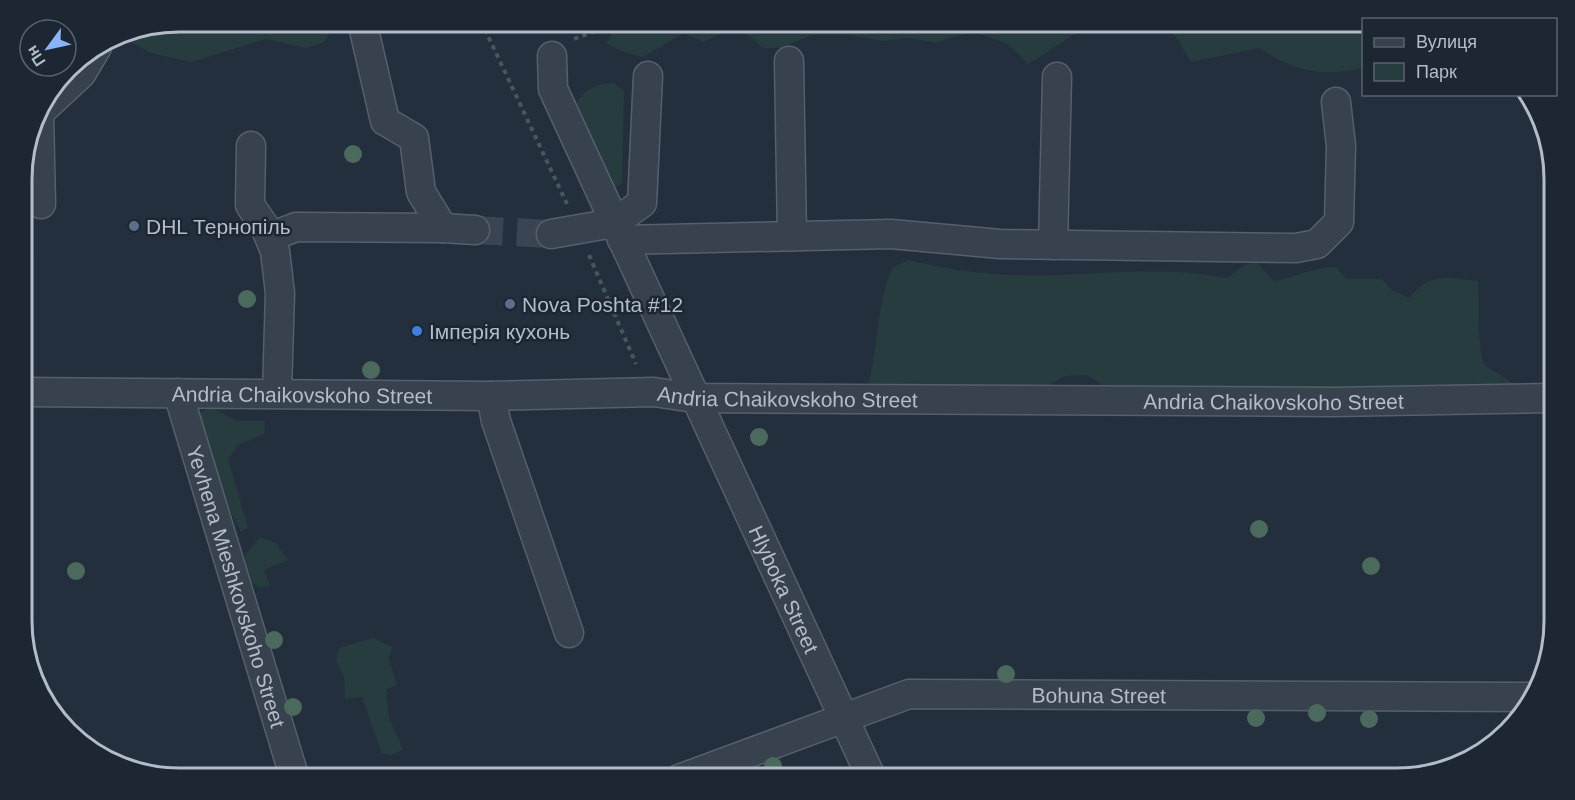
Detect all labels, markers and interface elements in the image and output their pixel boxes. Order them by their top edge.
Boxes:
north arrow [18,18,78,78]
legend [1362,18,1557,96]
text: Вулиця [1416,32,1477,52]
text: Пн [23,42,49,69]
text: Парк [1416,62,1457,82]
place label: DHL Тернопіль [146,215,291,238]
marker: DHL Тернопіль [127,219,141,233]
place label: Nova Poshta #12 [522,293,683,316]
marker: Nova Poshta #12 [503,297,517,311]
place label: Імперія кухонь [429,320,570,343]
marker: Імперія кухонь [410,324,424,338]
street label: Andria Chaikovskoho Street [656,381,918,411]
street label: Andria Chaikovskoho Street [172,382,432,407]
street label: Andria Chaikovskoho Street [1143,389,1404,414]
street label: Yevhena Mieshkovskoho Street [183,442,290,730]
street label: Hlyboka Street [745,522,824,657]
street label: Bohuna Street [1032,683,1166,707]

